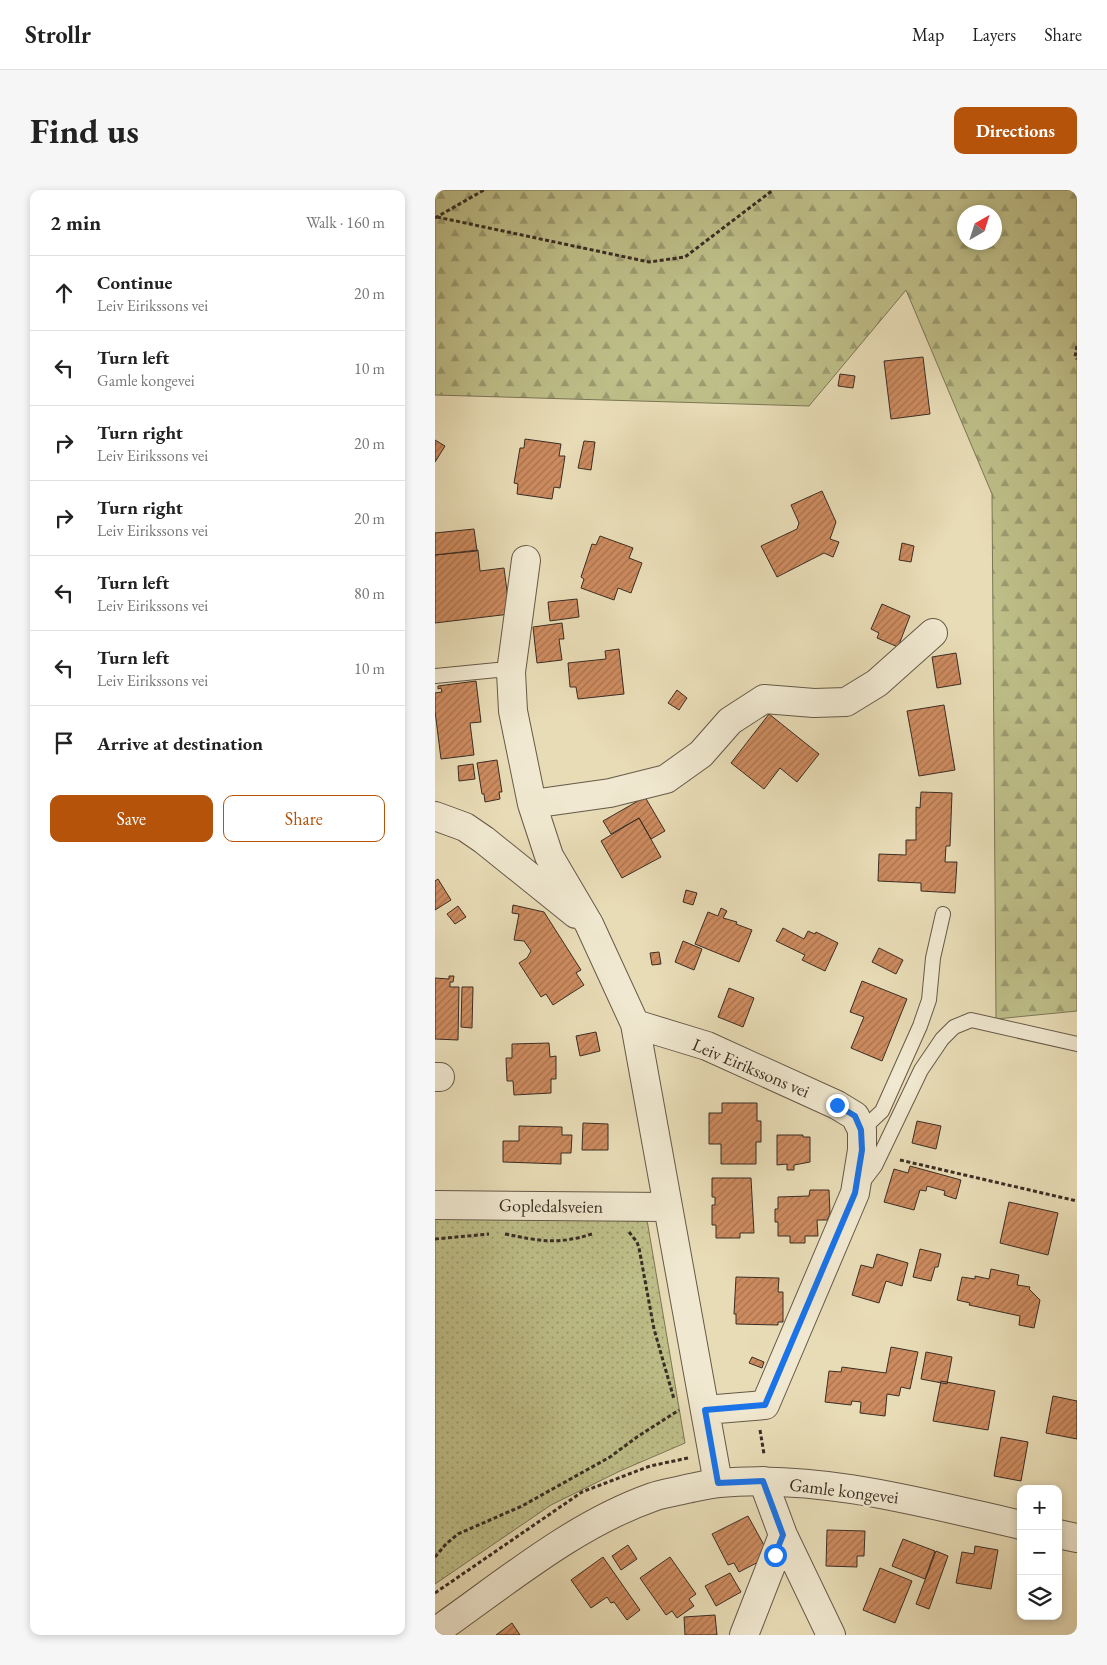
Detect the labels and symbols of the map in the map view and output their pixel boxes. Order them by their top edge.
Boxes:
north arrow [957,205,1002,250]
street label: Leiv Eirikssons vei [689,1032,814,1103]
route end [826,1094,849,1117]
street label: Gopledalsveien [499,1193,604,1218]
street label: Gamle kongevei [788,1472,901,1509]
route start [764,1544,787,1567]

